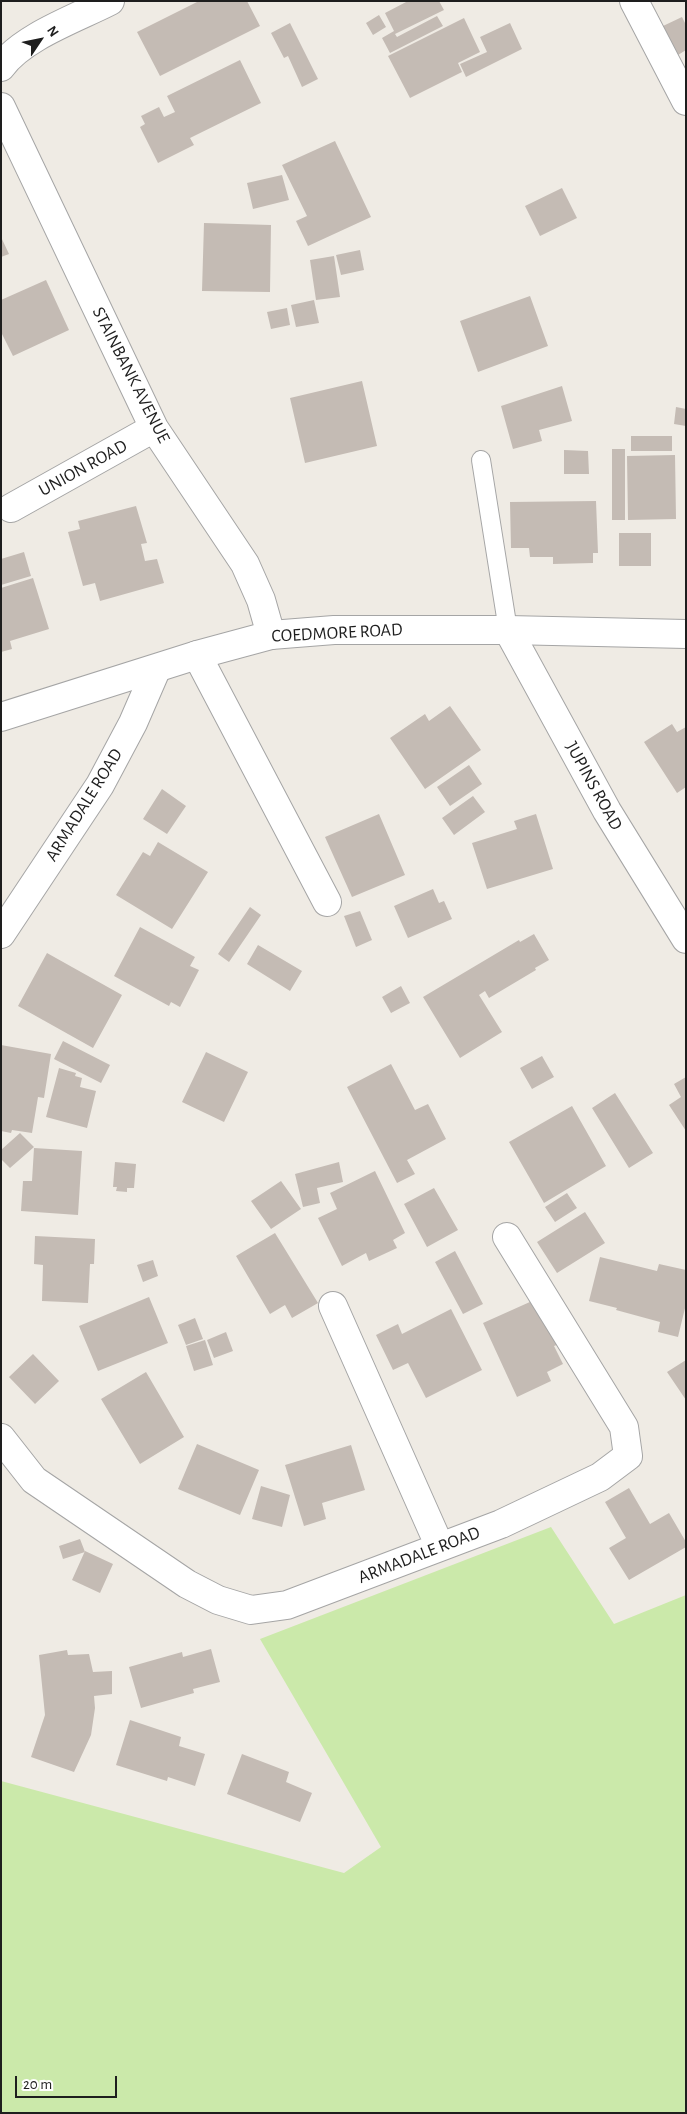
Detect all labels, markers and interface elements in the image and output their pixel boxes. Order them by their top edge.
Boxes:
north arrow [15,15,65,65]
text: N [44,24,61,40]
street label: STAINBANK AVENUE [87,303,175,447]
street label: UNION ROAD [35,435,131,501]
street label: COEDMORE ROAD [271,619,403,647]
street label: JUPINS ROAD [561,738,627,834]
street label: ARMADALE ROAD [41,745,127,865]
street label: ARMADALE ROAD [355,1522,483,1588]
scale bar [18,2066,120,2098]
text: 20 m [23,2077,52,2092]

